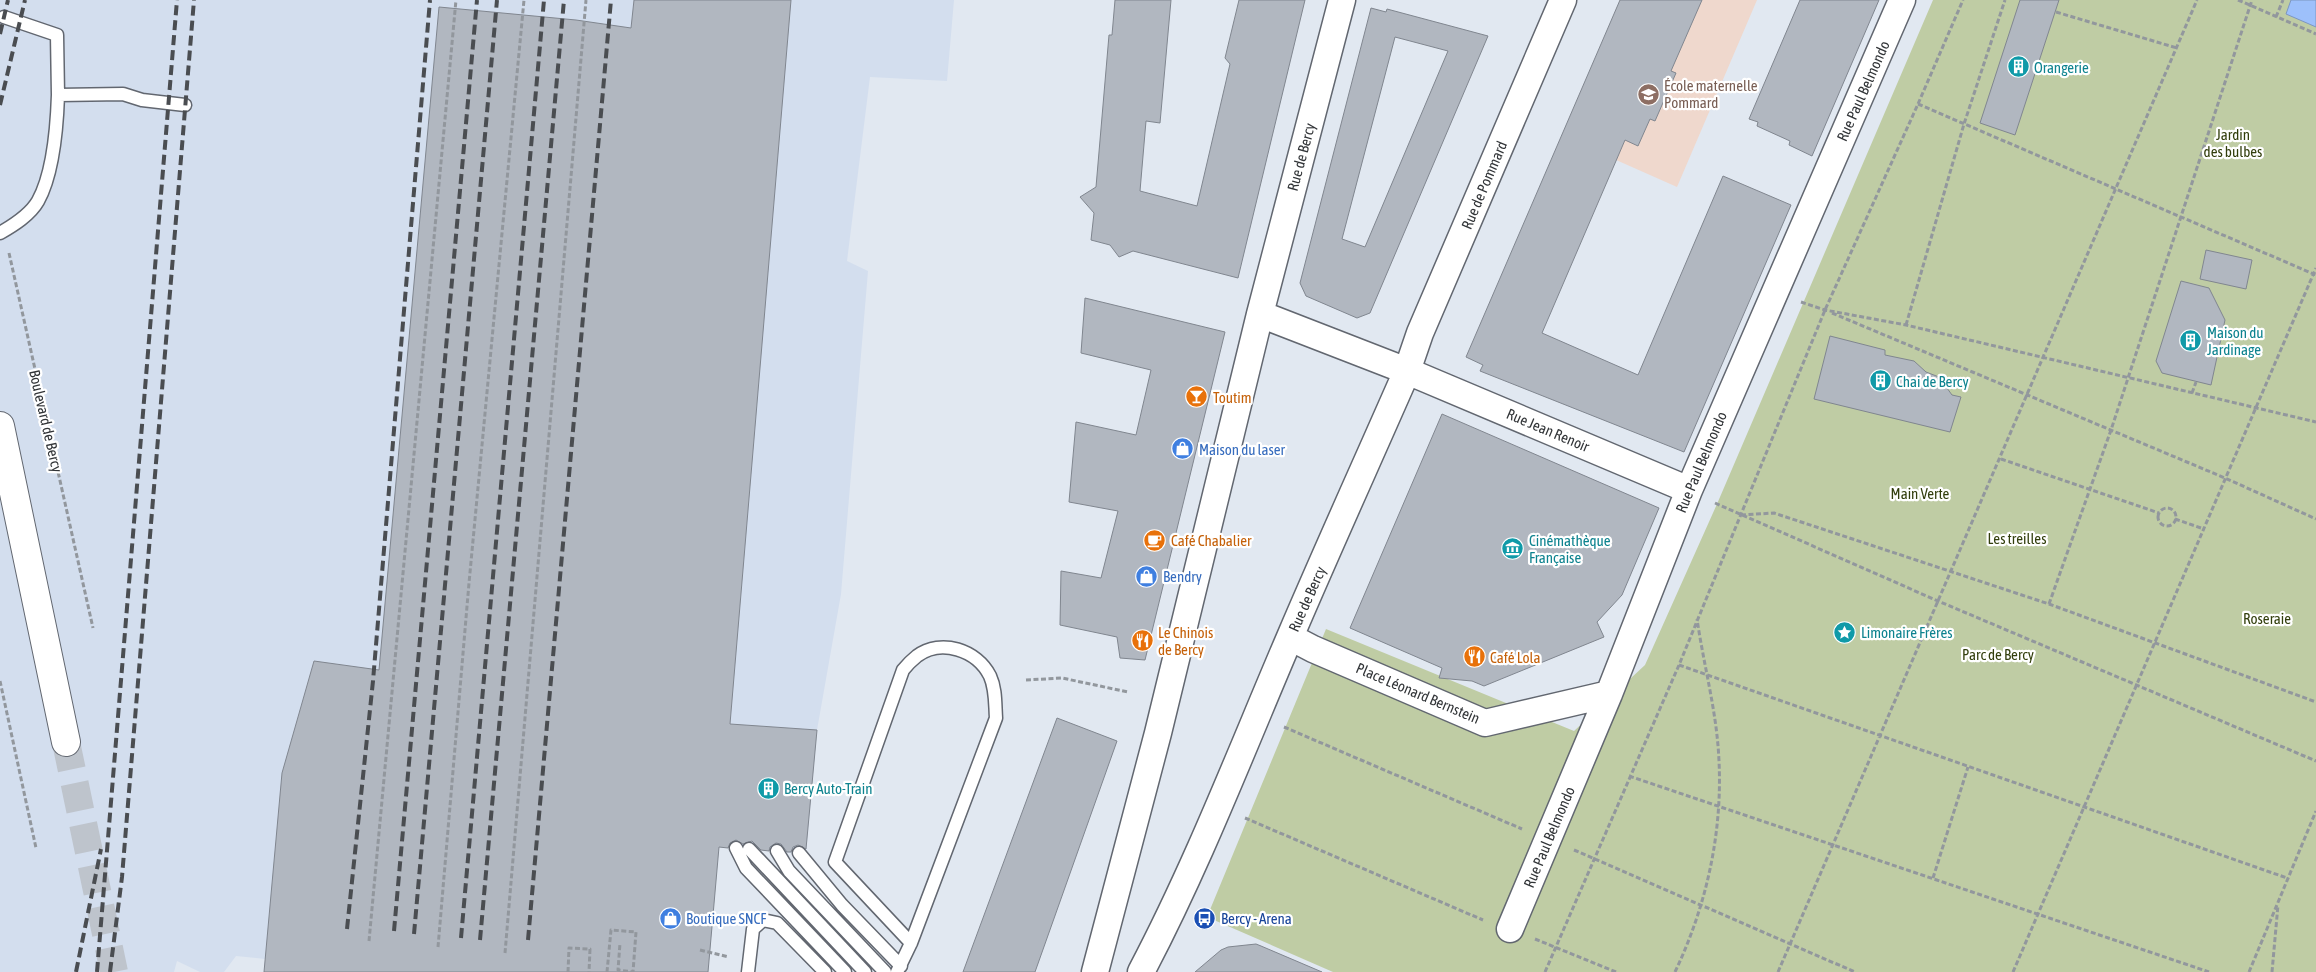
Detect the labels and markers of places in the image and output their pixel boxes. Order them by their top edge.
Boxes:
building icon: Orangerie [2006,55,2030,79]
place label: Orangerie [2034,59,2089,76]
place label: École maternelle Pommard [1664,77,1758,111]
school or university icon: École maternelle Pommard [1636,82,1660,106]
place label: Maison du Jardinage [2207,324,2264,358]
building icon: Maison du Jardinage [2179,329,2203,353]
building icon: Chai de Bercy [1868,369,1892,393]
place label: Chai de Bercy [1896,373,1969,390]
bar icon: Toutim [1185,385,1209,409]
place label: Toutim [1213,389,1252,406]
shop icon: Maison du laser [1171,437,1195,461]
place label: Maison du laser [1199,441,1286,458]
cafe icon: Café Chabalier [1143,528,1167,552]
place label: Café Chabalier [1171,532,1252,549]
place label: Cinémathèque Française [1529,532,1611,566]
museum icon: Cinémathèque Française [1501,537,1525,561]
shop icon: Bendry [1135,564,1159,588]
place label: Bendry [1163,568,1202,585]
place icon: Limonaire Frères [1833,620,1857,644]
place label: Le Chinois de Bercy [1158,624,1213,658]
place label: Limonaire Frères [1861,624,1953,641]
restaurant icon: Le Chinois de Bercy [1130,629,1154,653]
restaurant icon: Café Lola [1462,645,1486,669]
place label: Café Lola [1490,649,1541,666]
building icon: Bercy Auto-Train [756,776,780,800]
place label: Bercy Auto-Train [784,780,872,797]
shop icon: Boutique SNCF [658,906,682,930]
bus stop icon: Bercy - Arena [1193,906,1217,930]
place label: Boutique SNCF [686,910,766,927]
place label: Bercy - Arena [1221,910,1292,927]

